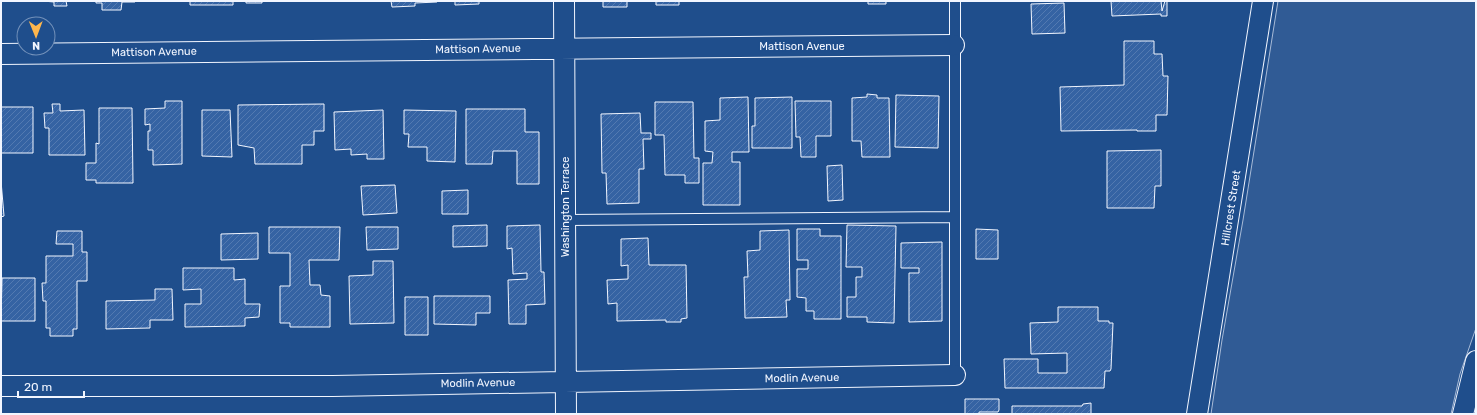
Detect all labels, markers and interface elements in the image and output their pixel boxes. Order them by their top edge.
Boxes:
north arrow [16,16,56,56]
text: N [32,39,40,52]
street label: Mattison Avenue [759,40,845,53]
street label: Mattison Avenue [435,42,521,56]
street label: Mattison Avenue [111,45,197,59]
street label: Washington Terrace [559,157,572,257]
street label: Hillcrest Street [1219,168,1244,247]
street label: Modlin Avenue [765,371,839,385]
scale bar [18,373,84,399]
street label: Modlin Avenue [441,376,515,390]
text: 20 m [24,380,52,394]

